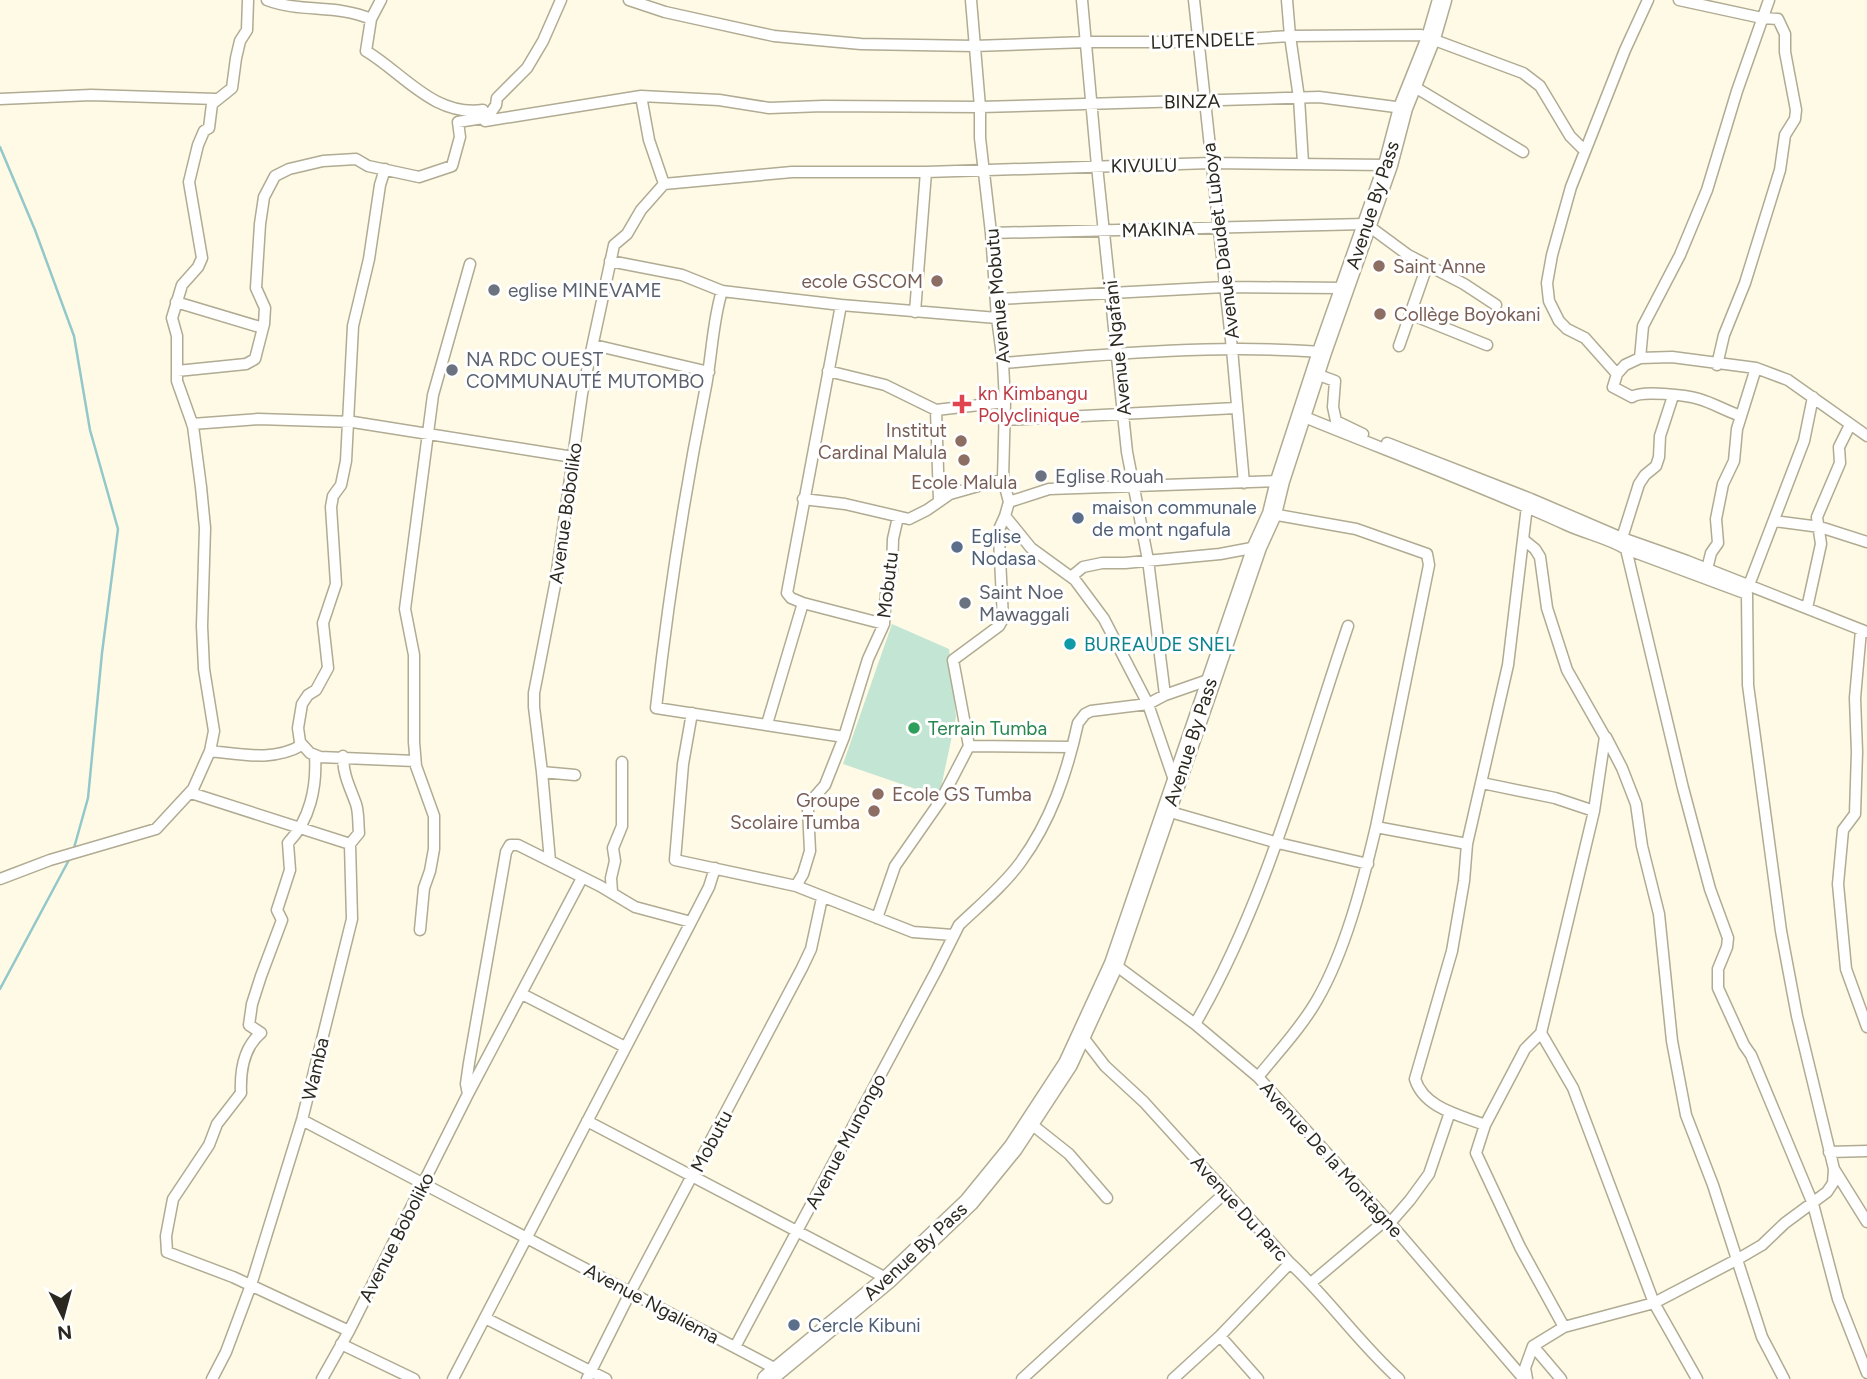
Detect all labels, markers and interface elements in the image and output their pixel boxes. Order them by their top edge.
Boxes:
street label: LUTENDELE [1150,27,1256,54]
street label: BINZA [1164,90,1221,113]
street label: Avenue By Pass [1341,138,1404,272]
street label: Avenue Daudet Luboya [1197,142,1244,340]
street label: KIVULU [1110,153,1178,178]
street label: MAKINA [1121,217,1195,242]
street label: Avenue Mobutu [980,227,1015,364]
place label: Saint Anne [1393,255,1486,278]
marker: Saint Anne [1371,258,1387,274]
place label: ecole GSCOM [801,270,923,293]
marker: ecole GSCOM [929,273,945,289]
place label: eglise MINEVAME [508,279,662,302]
street label: Avenue Ngafani [1099,279,1136,417]
marker: eglise MINEVAME [486,282,502,298]
place label: Collège Boyokani [1394,303,1541,326]
marker: Collège Boyokani [1372,306,1388,322]
place label: NA RDC OUEST COMMUNAUTÉ MUTOMBO [466,348,704,393]
marker: NA RDC OUEST COMMUNAUTÉ MUTOMBO [444,362,460,378]
place label: kn Kimbangu Polyclinique [978,382,1088,427]
marker: kn Kimbangu Polyclinique [952,394,972,414]
place label: Institut Cardinal Malula [818,419,947,464]
marker: Institut Cardinal Malula [953,433,969,449]
street label: Avenue Boboliko [544,441,587,585]
marker: Ecole Malula [956,452,972,468]
place label: Eglise Rouah [1055,465,1164,488]
marker: Eglise Rouah [1033,468,1049,484]
place label: Ecole Malula [911,471,1017,494]
place label: maison communale de mont ngafula [1092,496,1257,541]
marker: maison communale de mont ngafula [1070,510,1086,526]
place label: Eglise Nodasa [971,525,1036,570]
marker: Eglise Nodasa [949,539,965,555]
street label: Mobutu [872,551,903,620]
place label: Saint Noe Mawaggali [979,581,1070,626]
marker: Saint Noe Mawaggali [957,595,973,611]
place label: BUREAUDE SNEL [1084,633,1235,656]
marker: BUREAUDE SNEL [1062,636,1078,652]
street label: Avenue By Pass [1159,675,1222,809]
place label: Terrain Tumba [928,717,1047,740]
marker: Terrain Tumba [906,720,922,736]
place label: Ecole GS Tumba [892,783,1032,806]
marker: Ecole GS Tumba [870,786,886,802]
place label: Groupe Scolaire Tumba [730,789,860,834]
marker: Groupe Scolaire Tumba [866,803,882,819]
street label: Wamba [297,1035,334,1103]
street label: Avenue Munongo [800,1070,891,1213]
street label: Avenue De la Montagne [1255,1076,1408,1242]
street label: Mobutu [686,1106,737,1176]
street label: Avenue Du Parc [1186,1151,1293,1266]
street label: Avenue Boboliko [354,1169,439,1306]
street label: Avenue By Pass [859,1197,972,1305]
street label: Avenue Ngaliema [580,1258,723,1349]
north arrow [28,1281,98,1351]
place label: Cercle Kibuni [808,1314,921,1337]
marker: Cercle Kibuni [786,1317,802,1333]
text: N [56,1320,73,1345]

